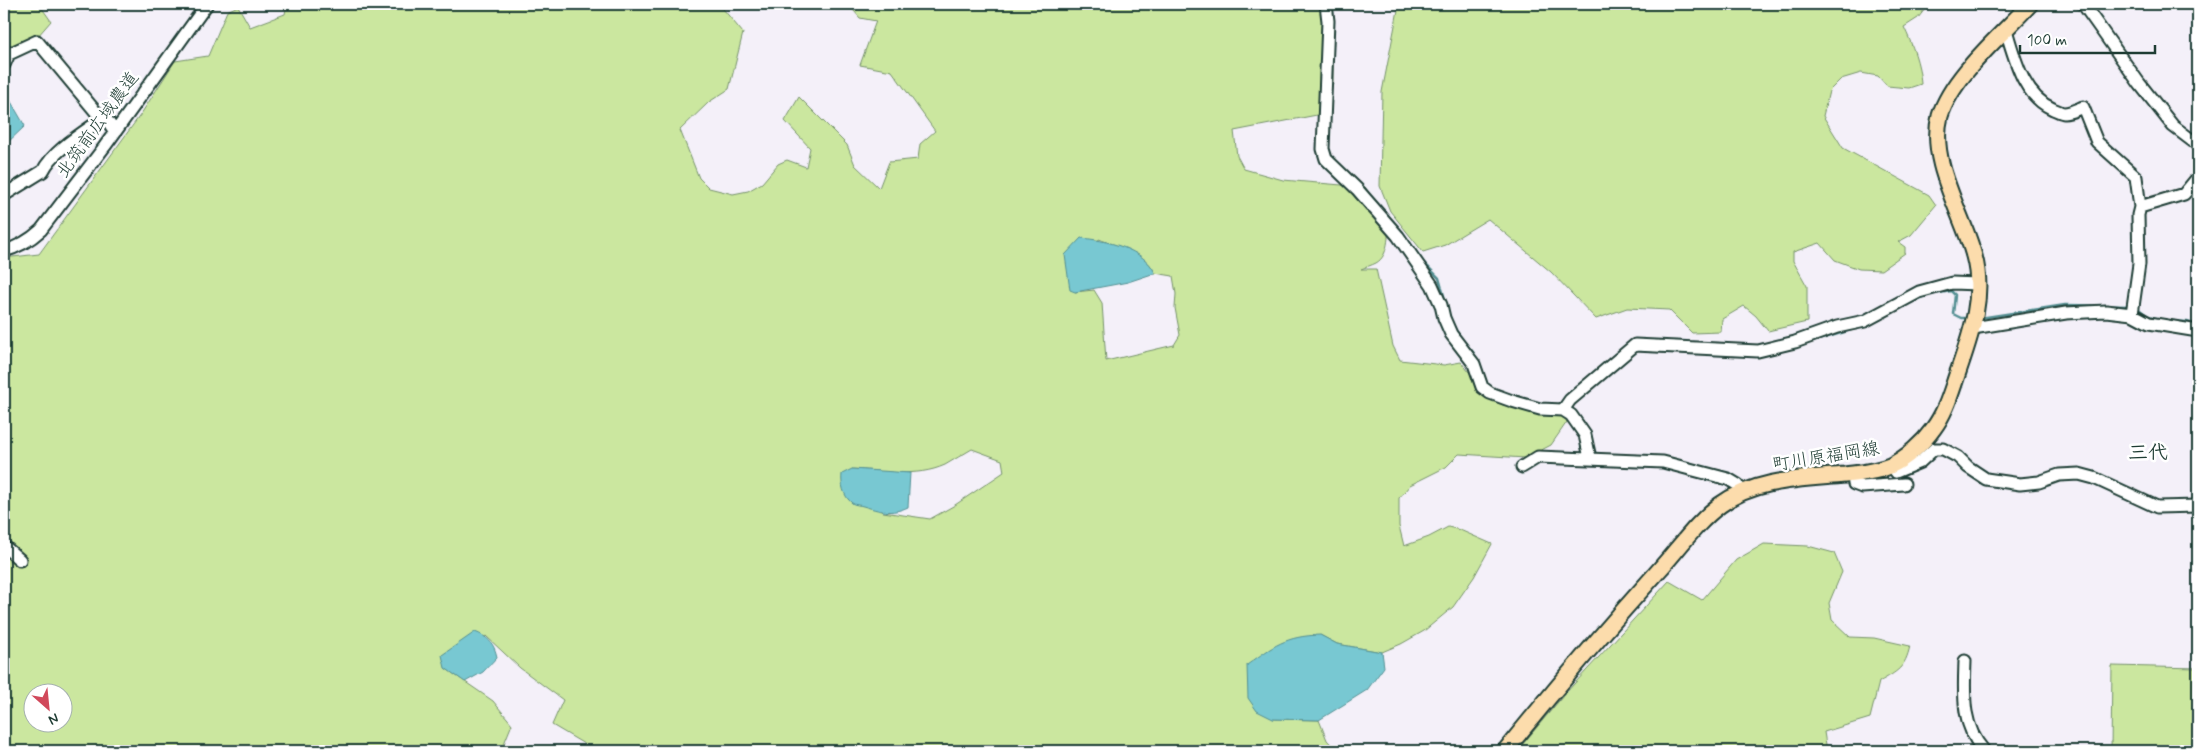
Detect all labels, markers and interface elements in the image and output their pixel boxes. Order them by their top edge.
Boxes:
scale bar [2020,22,2154,54]
text: 100 m [2027,31,2067,51]
street label: 北筑前広域農道 [51,67,145,183]
street label: 町川原福岡線 [1771,437,1881,477]
district label: 三代 [2128,440,2168,467]
north arrow [22,682,72,732]
text: N [45,709,62,729]

